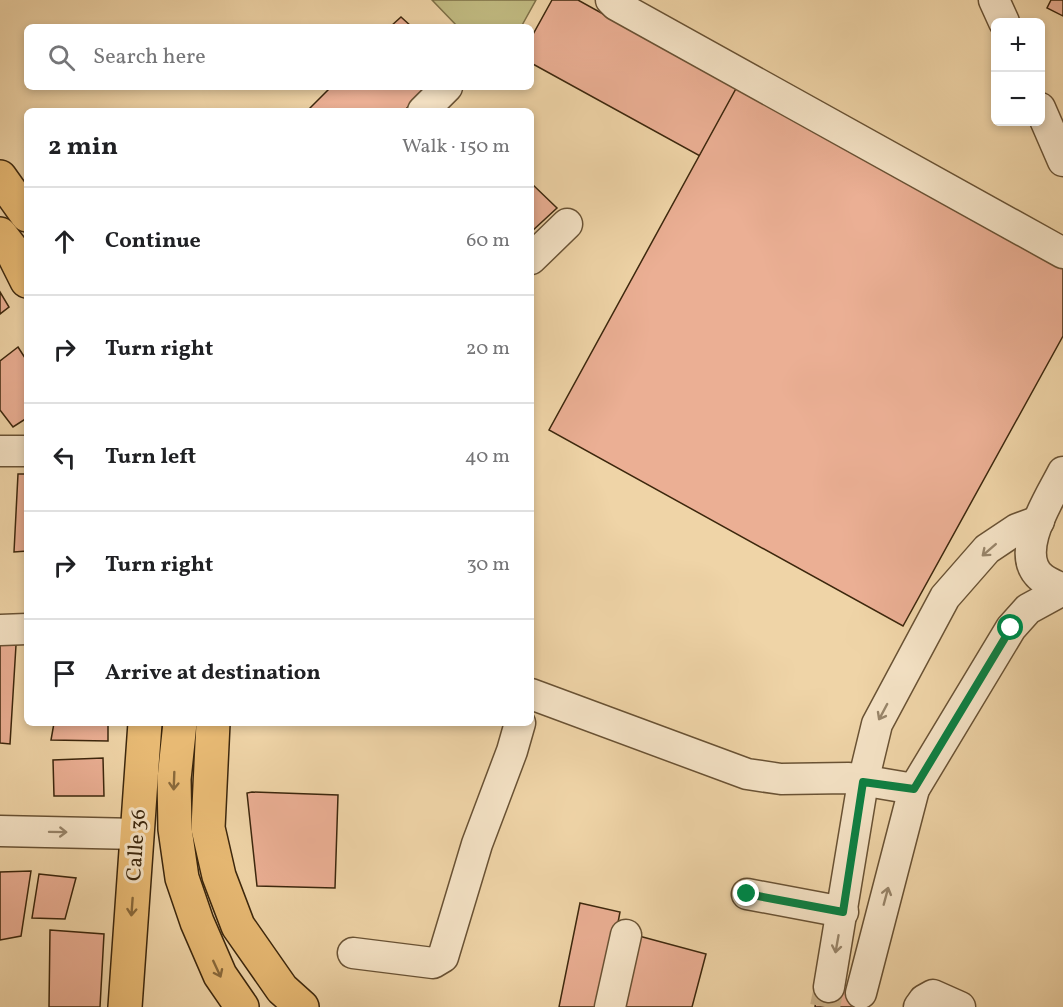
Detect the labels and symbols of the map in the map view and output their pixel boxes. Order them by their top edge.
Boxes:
one-way arrow [981,543,996,557]
route start [997,614,1023,640]
one-way arrow [877,703,889,720]
one-way arrow [169,771,180,791]
street label: Calle 36 [120,808,154,882]
one-way arrow [48,826,68,838]
route end [733,880,759,906]
one-way arrow [881,886,892,905]
one-way arrow [127,897,138,917]
one-way arrow [831,933,842,953]
one-way arrow [212,959,224,977]

